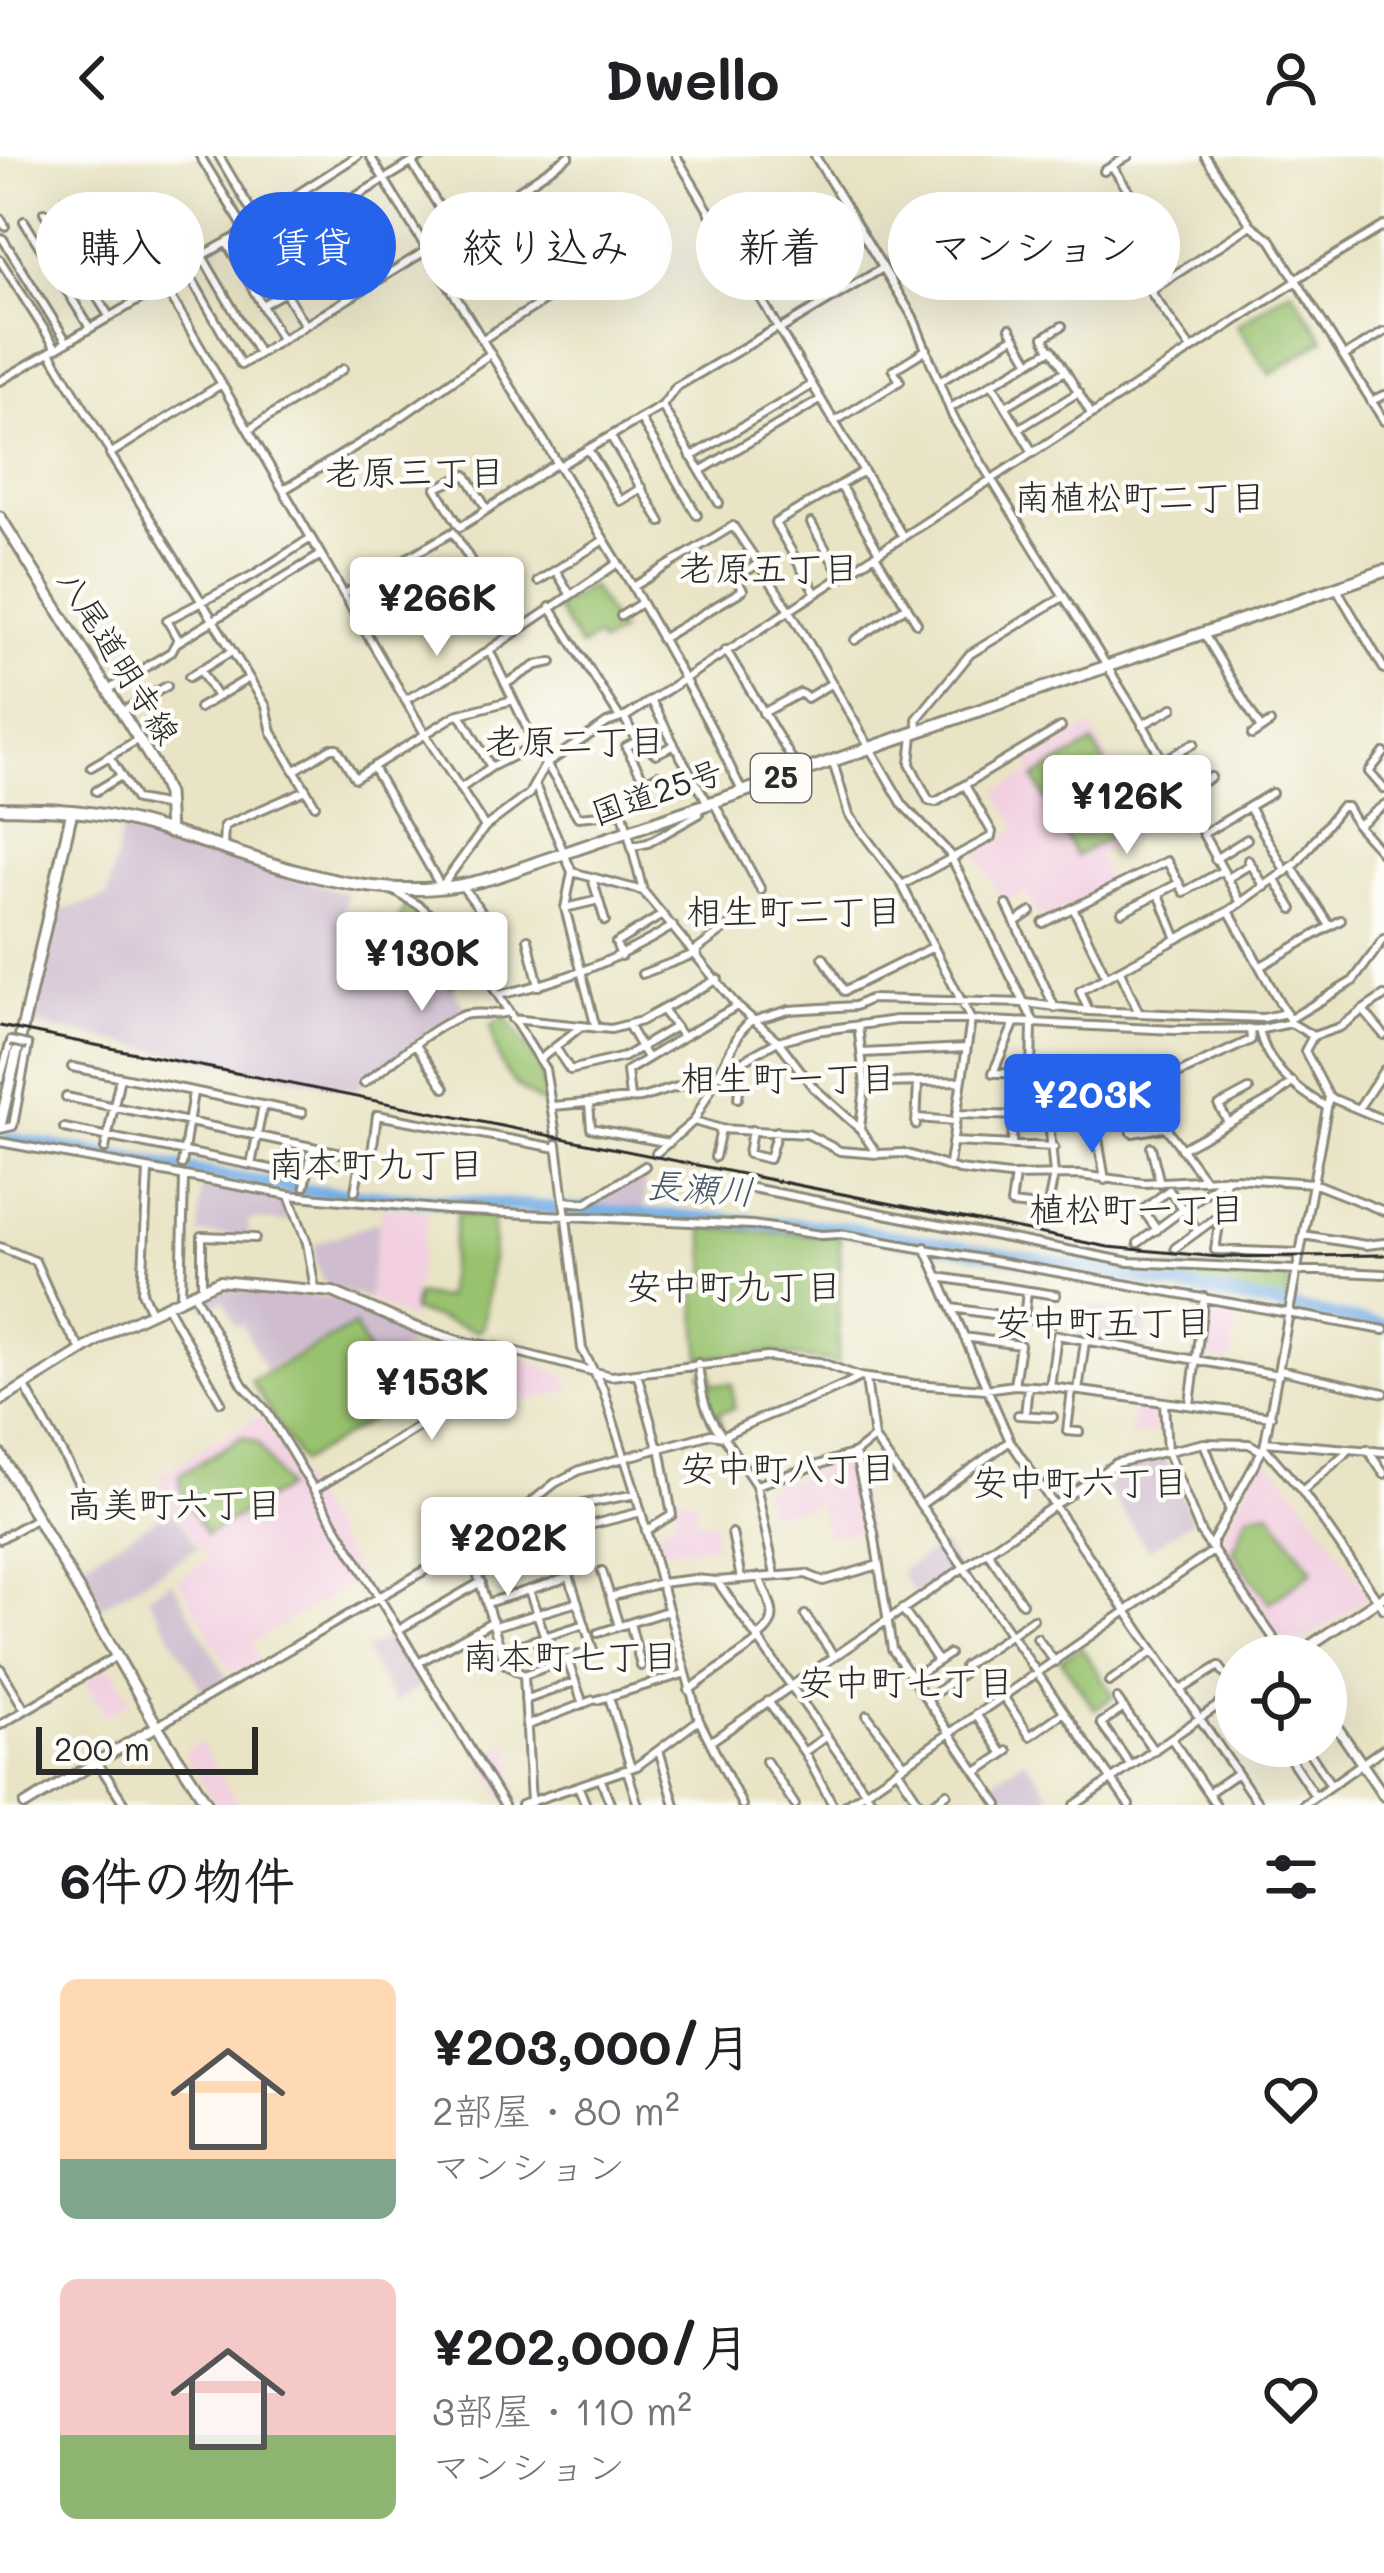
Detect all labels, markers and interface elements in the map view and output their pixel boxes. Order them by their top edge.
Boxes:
text: Dwello [605,43,779,114]
icon: back [60,45,126,111]
icon: person [1258,45,1324,111]
chip: 購入 [36,192,204,300]
chip: 賃貸 [228,192,396,300]
chip: 絞り込み [420,192,672,300]
chip: 新着 [696,192,864,300]
chip: マンション [888,192,1180,300]
district label: 老原三丁目 [325,447,505,494]
district label: 南植松町二丁目 [1014,472,1266,519]
district label: 老原五丁目 [679,543,859,590]
pin: ¥266K [353,557,521,659]
street label: 八尾道明寺線 [50,561,191,752]
text: ¥266K [377,570,497,621]
district label: 老原二丁目 [485,716,665,763]
street label: 国道25号 [585,748,728,833]
road number: 25 [751,754,811,802]
pin: ¥126K [1043,755,1211,857]
text: ¥126K [1070,768,1184,819]
district label: 相生町二丁目 [686,886,902,933]
pin: ¥130K [338,912,506,1014]
text: ¥130K [364,925,480,976]
district label: 相生町一丁目 [680,1053,896,1100]
pin: ¥203K [1008,1054,1176,1156]
text: ¥203K [1031,1067,1153,1118]
district label: 南本町九丁目 [268,1139,484,1186]
water label: 長瀬川 [645,1159,756,1214]
district label: 植松町一丁目 [1029,1184,1245,1231]
district label: 安中町九丁目 [626,1261,842,1308]
district label: 安中町五丁目 [995,1297,1211,1344]
pin: ¥153K [348,1341,516,1443]
text: ¥153K [375,1354,489,1405]
district label: 安中町八丁目 [680,1443,896,1490]
district label: 安中町六丁目 [972,1457,1188,1504]
district label: 高美町六丁目 [66,1479,282,1526]
pin: ¥202K [424,1497,592,1599]
text: ¥202K [448,1510,568,1561]
district label: 南本町七丁目 [462,1631,678,1678]
map controls [1215,1635,1347,1767]
button: locate [1215,1635,1347,1767]
district label: 安中町七丁目 [798,1657,1014,1704]
scale bar [36,1721,258,1774]
text: 200 m [54,1726,150,1769]
icon: filters [1258,1844,1324,1910]
text: 6件の物件 [60,1845,295,1912]
text: ¥203,000/月 [432,2011,752,2078]
icon: home [156,2027,300,2171]
icon: heart [1258,2066,1324,2132]
text: 2部屋 · 80 m² [432,2084,680,2135]
text: マンション [432,2140,625,2191]
text: ¥202,000/月 [432,2311,750,2378]
icon: home [156,2327,300,2471]
icon: heart [1258,2366,1324,2432]
text: 3部屋 · 110 m² [432,2384,692,2435]
text: マンション [432,2440,625,2491]

